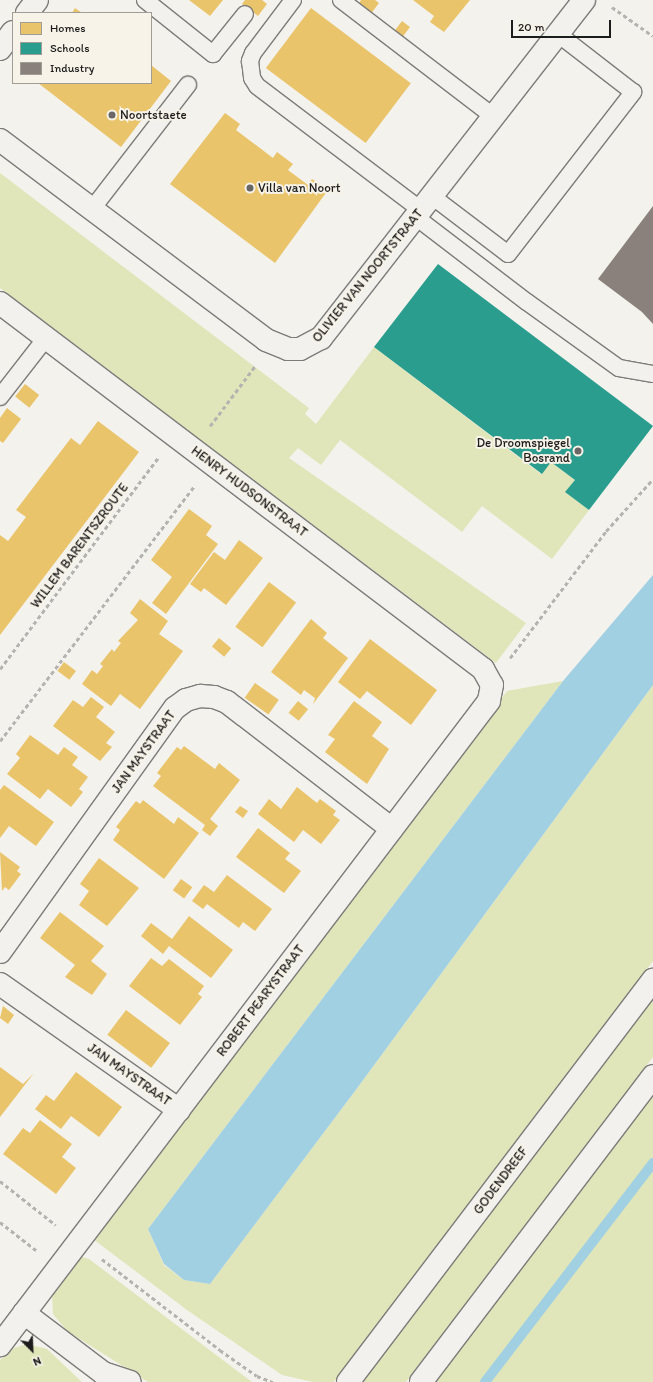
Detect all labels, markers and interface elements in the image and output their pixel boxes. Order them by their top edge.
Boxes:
legend [12,12,152,84]
scale bar [513,12,613,38]
text: 20 m [518,20,545,34]
text: Homes [50,21,86,35]
text: Schools [50,41,89,55]
text: Industry [50,61,94,75]
place label: Noortstaete [120,107,187,123]
marker: Noortstaete [107,110,117,120]
place label: Villa van Noort [258,180,340,196]
marker: Villa van Noort [245,183,255,193]
street label: OLIVIER VAN NOORTSTRAAT [310,207,426,345]
place label: De Droomspiegel Bosrand [476,436,570,467]
street label: HENRY HUDSONSTRAAT [188,443,310,541]
marker: De Droomspiegel Bosrand [573,446,583,456]
street label: WILLEM BARENTSZROUTE [28,480,132,612]
street label: JAN MAYSTRAAT [109,707,179,797]
street label: ROBERT PEARYSTRAAT [214,942,308,1060]
street label: JAN MAYSTRAAT [84,1040,174,1110]
street label: GODENDREEF [471,1144,531,1218]
north arrow [12,1330,52,1370]
text: N [31,1354,43,1369]

